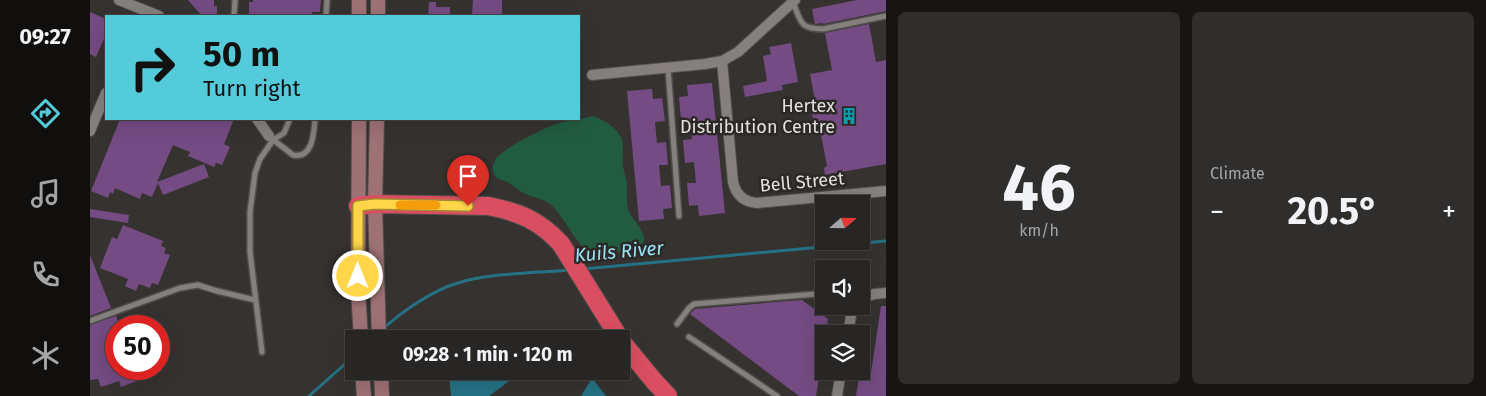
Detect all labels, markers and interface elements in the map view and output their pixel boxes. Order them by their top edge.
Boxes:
text: 09:27 [19,23,71,50]
text: 50 m [203,33,280,75]
icon: right [120,35,185,100]
text: Turn right [203,75,300,102]
place label: Hertex Distribution Centre [680,95,835,138]
icon: directions [28,96,63,131]
building icon: Hertex Distribution Centre [839,106,859,126]
text: 46 [1002,149,1076,227]
pin [447,155,489,206]
icon: arrive [454,162,482,190]
text: Climate [1210,164,1265,183]
street label: Bell Street [759,167,846,197]
icon: music [28,176,63,211]
text: 20.5° [1287,188,1379,234]
north arrow [815,195,870,250]
map controls [815,195,870,380]
text: − [1210,195,1224,228]
text: + [1442,195,1456,228]
text: km/h [1019,221,1059,240]
water label: Kuils River [574,236,665,267]
position arrow [331,249,383,301]
icon: phone [28,257,63,292]
button: sound [815,260,870,315]
speed limit sign: 50 [105,315,170,380]
button: layers [815,325,870,380]
icon: climate [28,338,63,373]
text: 09:28 · 1 min · 120 m [402,343,573,366]

